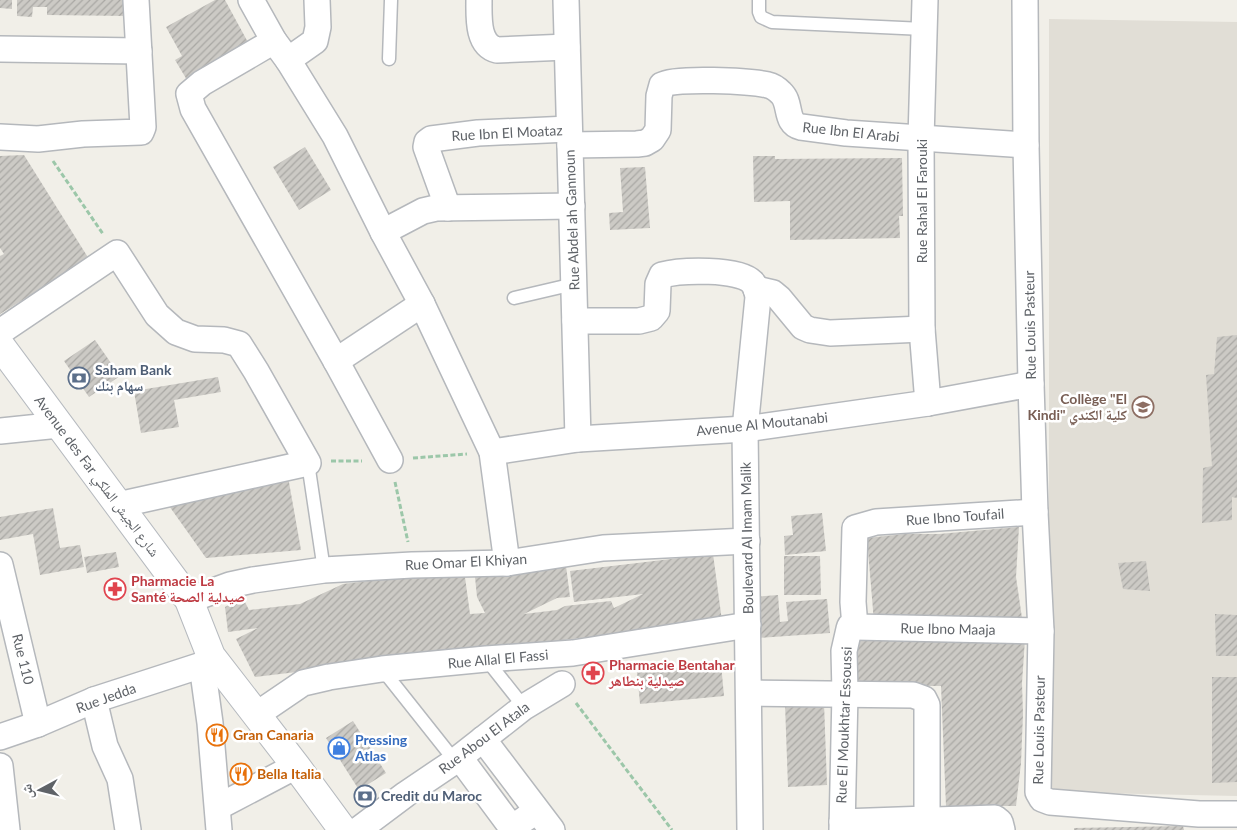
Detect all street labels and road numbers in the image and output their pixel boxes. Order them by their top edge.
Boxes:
street label: Rue Ibn El Arabi [802,118,900,145]
street label: Rue Ibn El Moataz [451,121,563,144]
street label: Rue Rahal El Farouki [913,139,930,263]
street label: Rue Abdel ah Gannoun [561,149,582,291]
street label: Rue Louis Pasteur [1020,270,1039,380]
street label: Avenue des Far شارع الجيش الملكي [28,392,164,562]
street label: Avenue Al Moutanabi [695,408,829,439]
street label: Boulevard Al Imam Malik [737,461,756,614]
street label: Rue Ibno Toufail [905,505,1005,528]
street label: Rue Omar El Khiyan [404,550,528,573]
street label: Rue Ibno Maaja [900,619,996,638]
street label: Rue 110 [9,632,38,686]
street label: Rue Allal El Fassi [447,646,549,671]
street label: Rue El Moukhtar Essoussi [832,646,855,804]
street label: Rue Louis Pasteur [1029,675,1048,785]
street label: Rue Jedda [74,679,138,716]
street label: Rue Abou El Atala [435,698,532,777]

